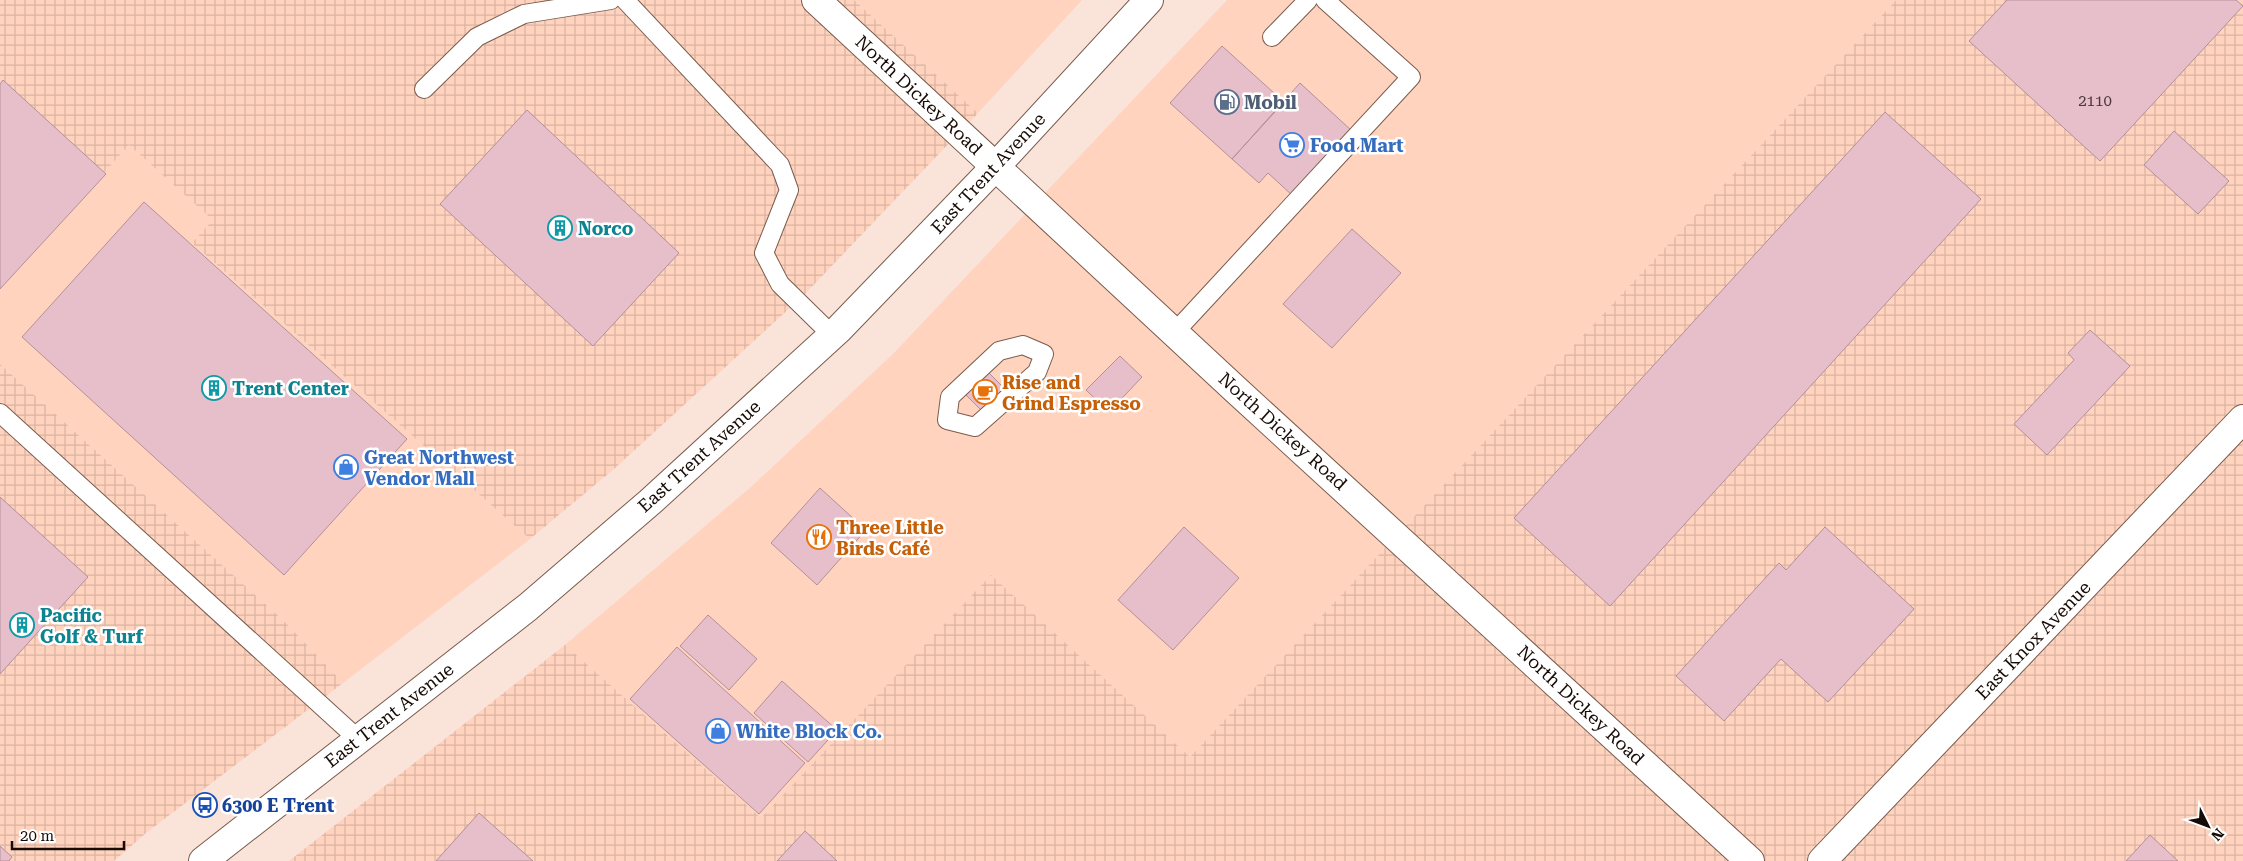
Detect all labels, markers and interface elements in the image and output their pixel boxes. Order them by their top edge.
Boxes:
street label: North Dickey Road [851,31,987,159]
fuel station icon: Mobil [1214,89,1240,115]
place label: Mobil [1244,92,1297,113]
house number: 2110 [2078,92,2112,110]
street label: East Trent Avenue [927,108,1049,238]
supermarket icon: Food Mart [1279,132,1305,158]
place label: Food Mart [1310,135,1404,156]
building icon: Norco [547,215,573,241]
place label: Norco [578,218,634,239]
street label: North Dickey Road [1214,368,1352,494]
place label: Rise and Grind Espresso [1002,372,1141,414]
building icon: Trent Center [201,375,227,401]
place label: Trent Center [232,378,349,399]
cafe icon: Rise and Grind Espresso [972,379,998,405]
street label: East Trent Avenue [633,395,765,517]
place label: Great Northwest Vendor Mall [364,447,514,489]
shop icon: Great Northwest Vendor Mall [333,454,359,480]
place label: Three Little Birds Café [836,517,944,559]
restaurant icon: Three Little Birds Café [806,524,832,550]
street label: East Knox Avenue [1971,576,2095,703]
place label: Pacific Golf & Turf [40,605,145,647]
building icon: Pacific Golf & Turf [9,612,35,638]
street label: North Dickey Road [1513,641,1649,769]
street label: East Trent Avenue [320,658,458,772]
shop icon: White Block Co. [705,718,731,744]
place label: White Block Co. [736,721,882,742]
bus stop icon: 6300 E Trent [192,792,218,818]
place label: 6300 E Trent [222,795,334,816]
north arrow [2183,801,2233,851]
scale bar [12,818,125,850]
text: N [2208,825,2227,844]
text: 20 m [20,827,55,845]

